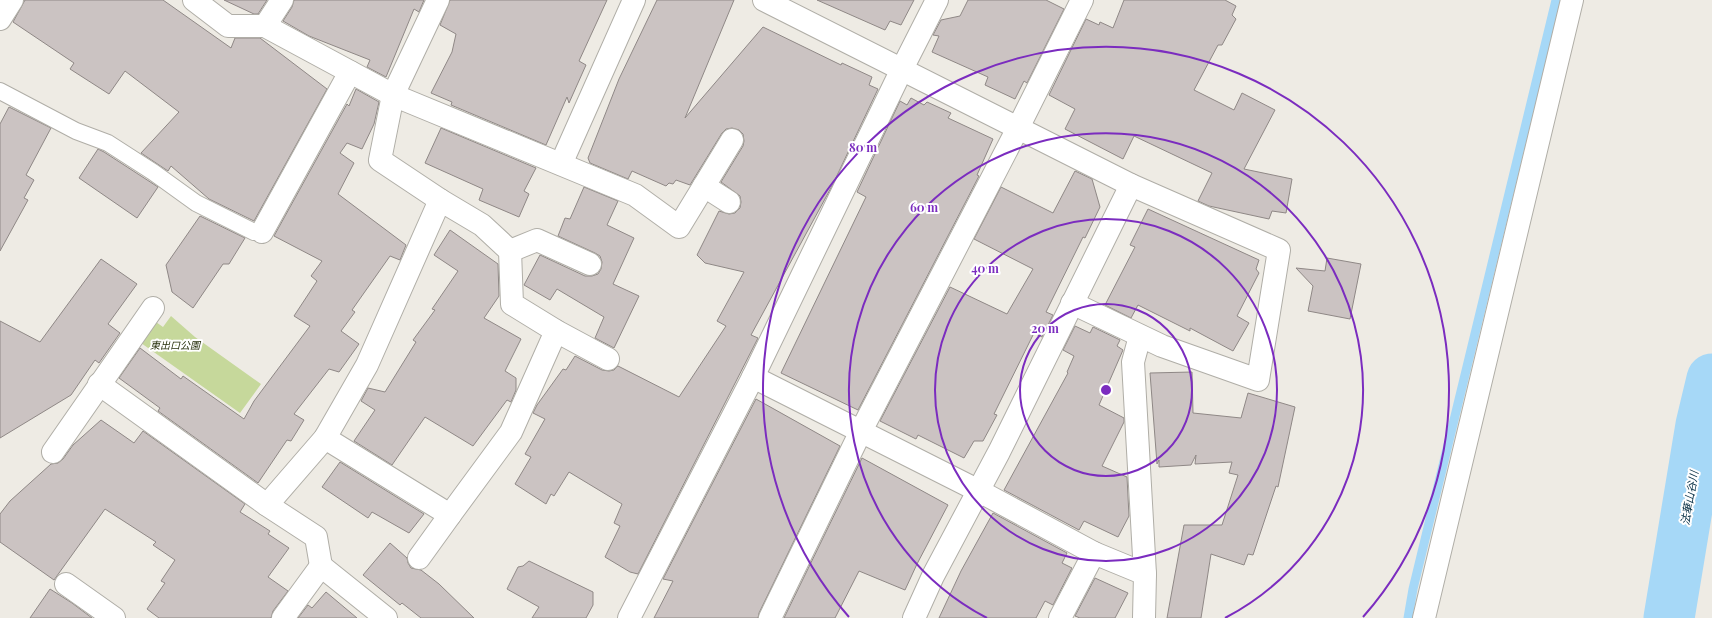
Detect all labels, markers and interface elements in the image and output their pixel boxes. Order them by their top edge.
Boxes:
text: 80 m [849,139,877,155]
text: 60 m [910,199,938,215]
text: 40 m [971,260,999,276]
text: 20 m [1031,320,1059,336]
park label: 東出口公園 [150,338,202,352]
centre of rings [1099,383,1113,397]
water label: 法華山谷川 [1677,469,1701,526]

